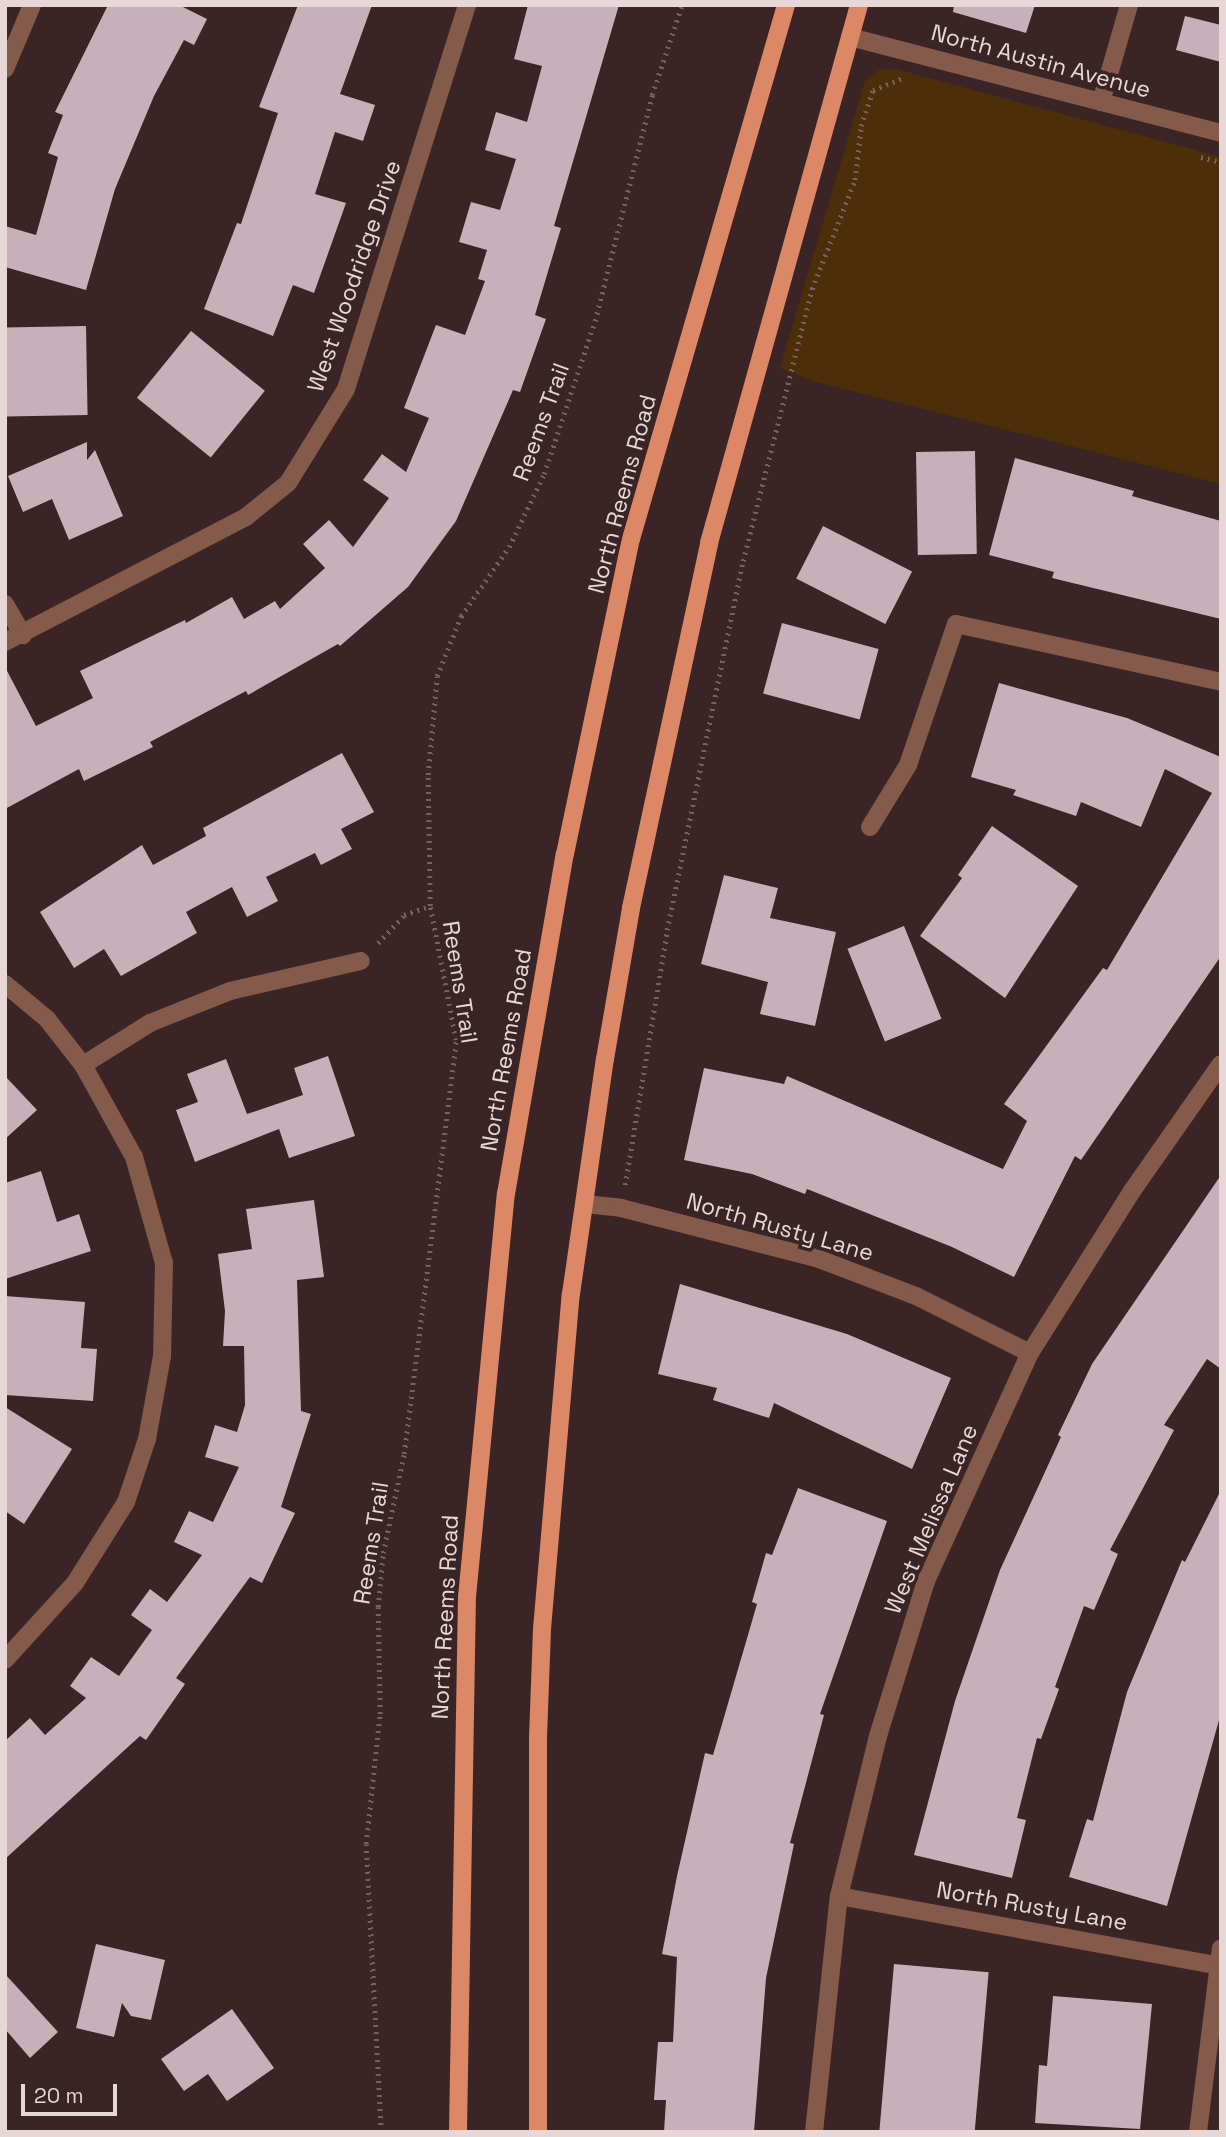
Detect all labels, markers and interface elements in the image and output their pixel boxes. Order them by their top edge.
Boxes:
street label: North Austin Avenue [928,18,1154,104]
street label: West Woodridge Drive [301,156,407,396]
street label: Reems Trail [507,359,575,485]
street label: North Reems Road [582,392,662,596]
street label: Reems Trail [437,919,483,1045]
street label: North Reems Road [475,947,537,1153]
street label: North Rusty Lane [683,1187,877,1267]
street label: West Melissa Lane [879,1420,983,1618]
street label: Reems Trail [348,1480,394,1606]
street label: North Reems Road [426,1514,464,1720]
street label: North Rusty Lane [934,1876,1130,1936]
scale bar [24,2070,121,2114]
text: 20 m [34,2082,84,2109]

